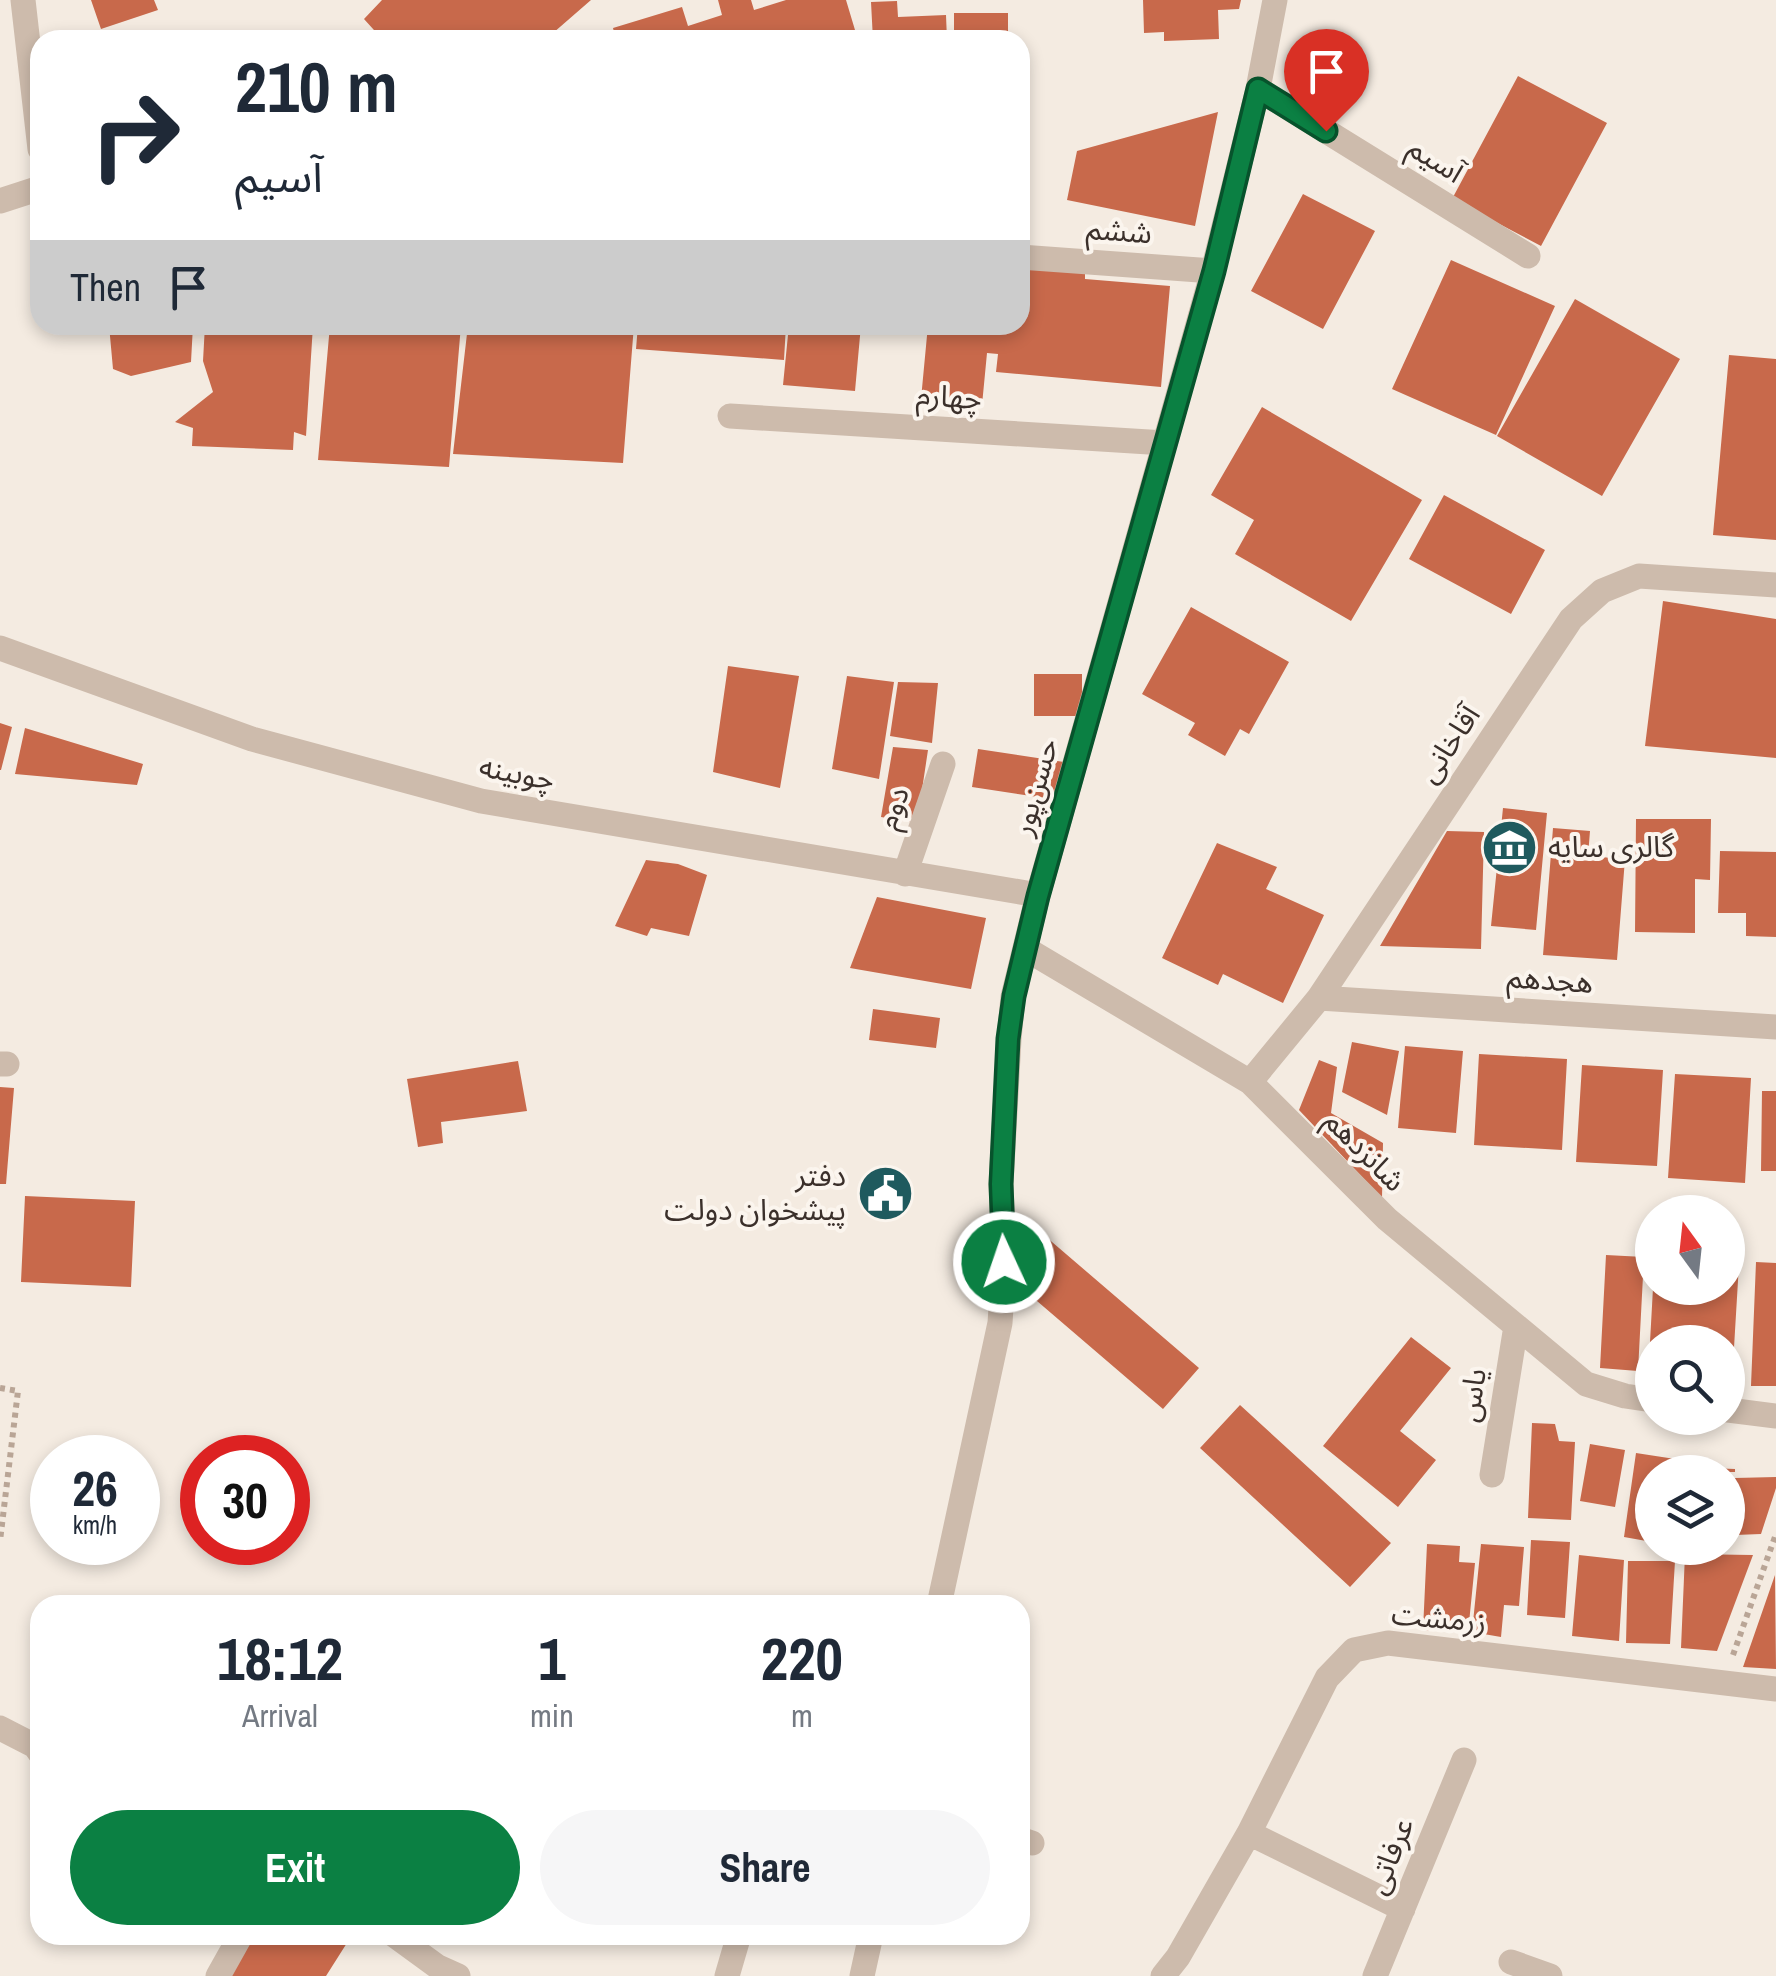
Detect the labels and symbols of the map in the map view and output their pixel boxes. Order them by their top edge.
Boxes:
pin [1284,29,1369,132]
street label: آسیم [1399,127,1473,196]
street label: ششم [1085,208,1153,256]
street label: چهارم [915,374,983,421]
street label: آقاخانی [1408,696,1489,790]
street label: حسن‌پور [1001,734,1067,841]
street label: چوبینه [476,745,558,799]
street label: دوم [866,781,921,835]
museum icon: گالری سایه [1479,817,1539,877]
place label: گالری سایه [1548,826,1675,866]
street label: هجدهم [1505,956,1595,1006]
street label: شانزدهم [1313,1101,1415,1203]
place label: دفتر پیشخوان دولت [664,1155,846,1229]
public building icon: دفتر پیشخوان دولت [855,1163,915,1223]
north arrow [1635,1195,1745,1305]
position arrow [952,1210,1056,1314]
street label: یاس [1447,1365,1495,1425]
speed limit sign: 30 [180,1435,310,1565]
street label: زرمشت [1390,1593,1488,1641]
street label: عرفاتی [1356,1811,1422,1900]

